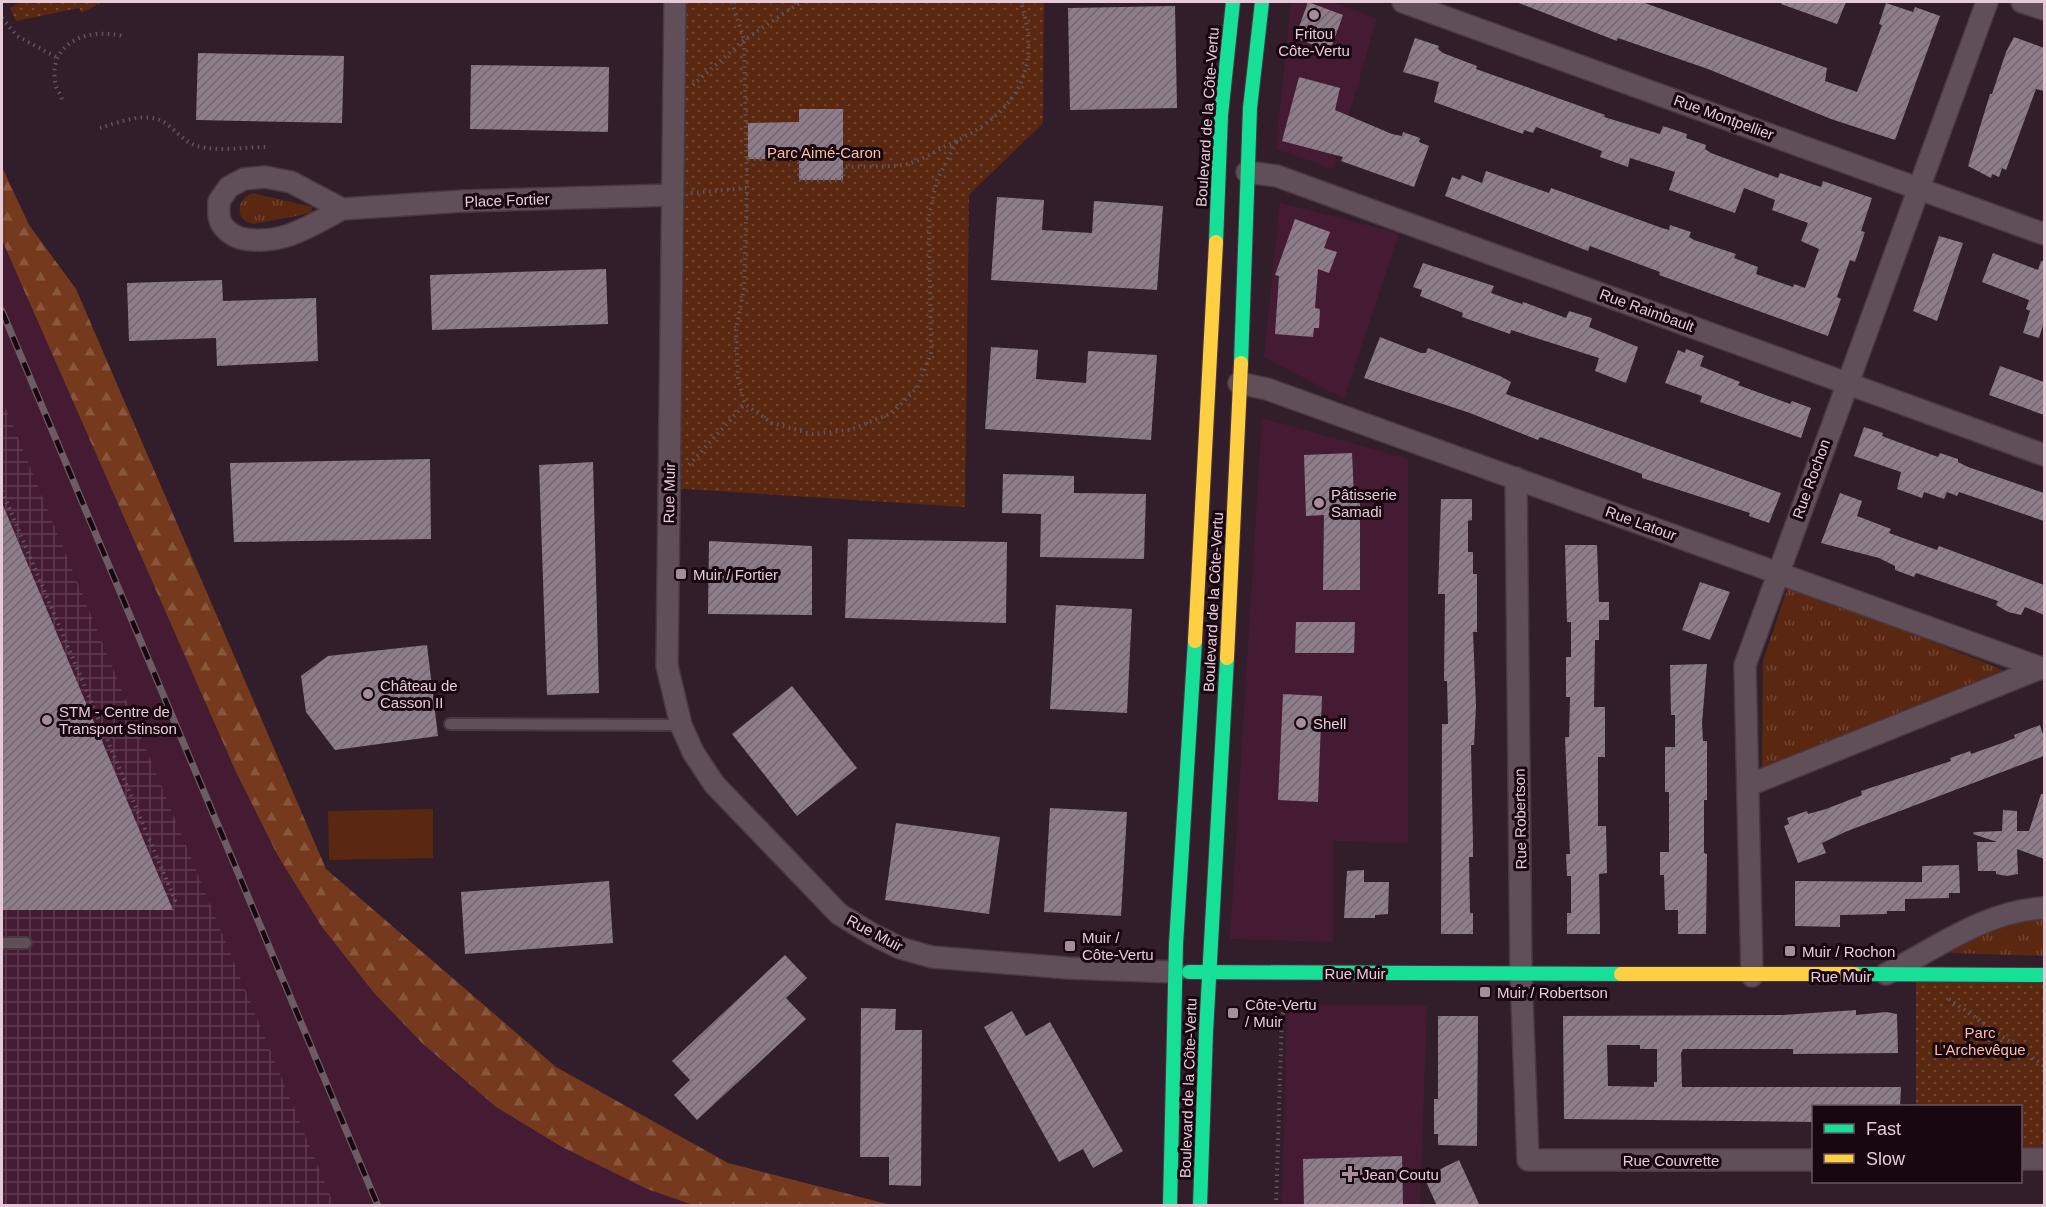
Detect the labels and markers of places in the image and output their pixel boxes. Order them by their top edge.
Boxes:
marker: Fritou Côte-Vertu [1307,8,1321,22]
place label: Fritou Côte-Vertu [1278,25,1350,59]
place label: Pâtisserie Samadi [1331,486,1397,520]
marker: Pâtisserie Samadi [1312,496,1326,510]
place label: Muir / Fortier [693,566,778,583]
marker: Muir / Fortier [674,567,688,581]
place label: Château de Casson II [380,677,458,711]
marker: Château de Casson II [361,687,375,701]
place label: STM - Centre de Transport Stinson [59,703,177,737]
marker: STM - Centre de Transport Stinson [40,713,54,727]
place label: Shell [1313,715,1346,732]
marker: Shell [1294,716,1308,730]
place label: Muir / Côte-Vertu [1082,929,1154,963]
marker: Muir / Côte-Vertu [1063,939,1077,953]
place label: Muir / Rochon [1802,943,1895,960]
marker: Muir / Rochon [1783,944,1797,958]
place label: Muir / Robertson [1497,984,1608,1001]
marker: Muir / Robertson [1478,985,1492,999]
place label: Côte-Vertu / Muir [1245,996,1317,1030]
marker: Côte-Vertu / Muir [1226,1006,1240,1020]
place label: Jean Coutu [1362,1166,1439,1183]
marker: Jean Coutu [1343,1167,1357,1181]

